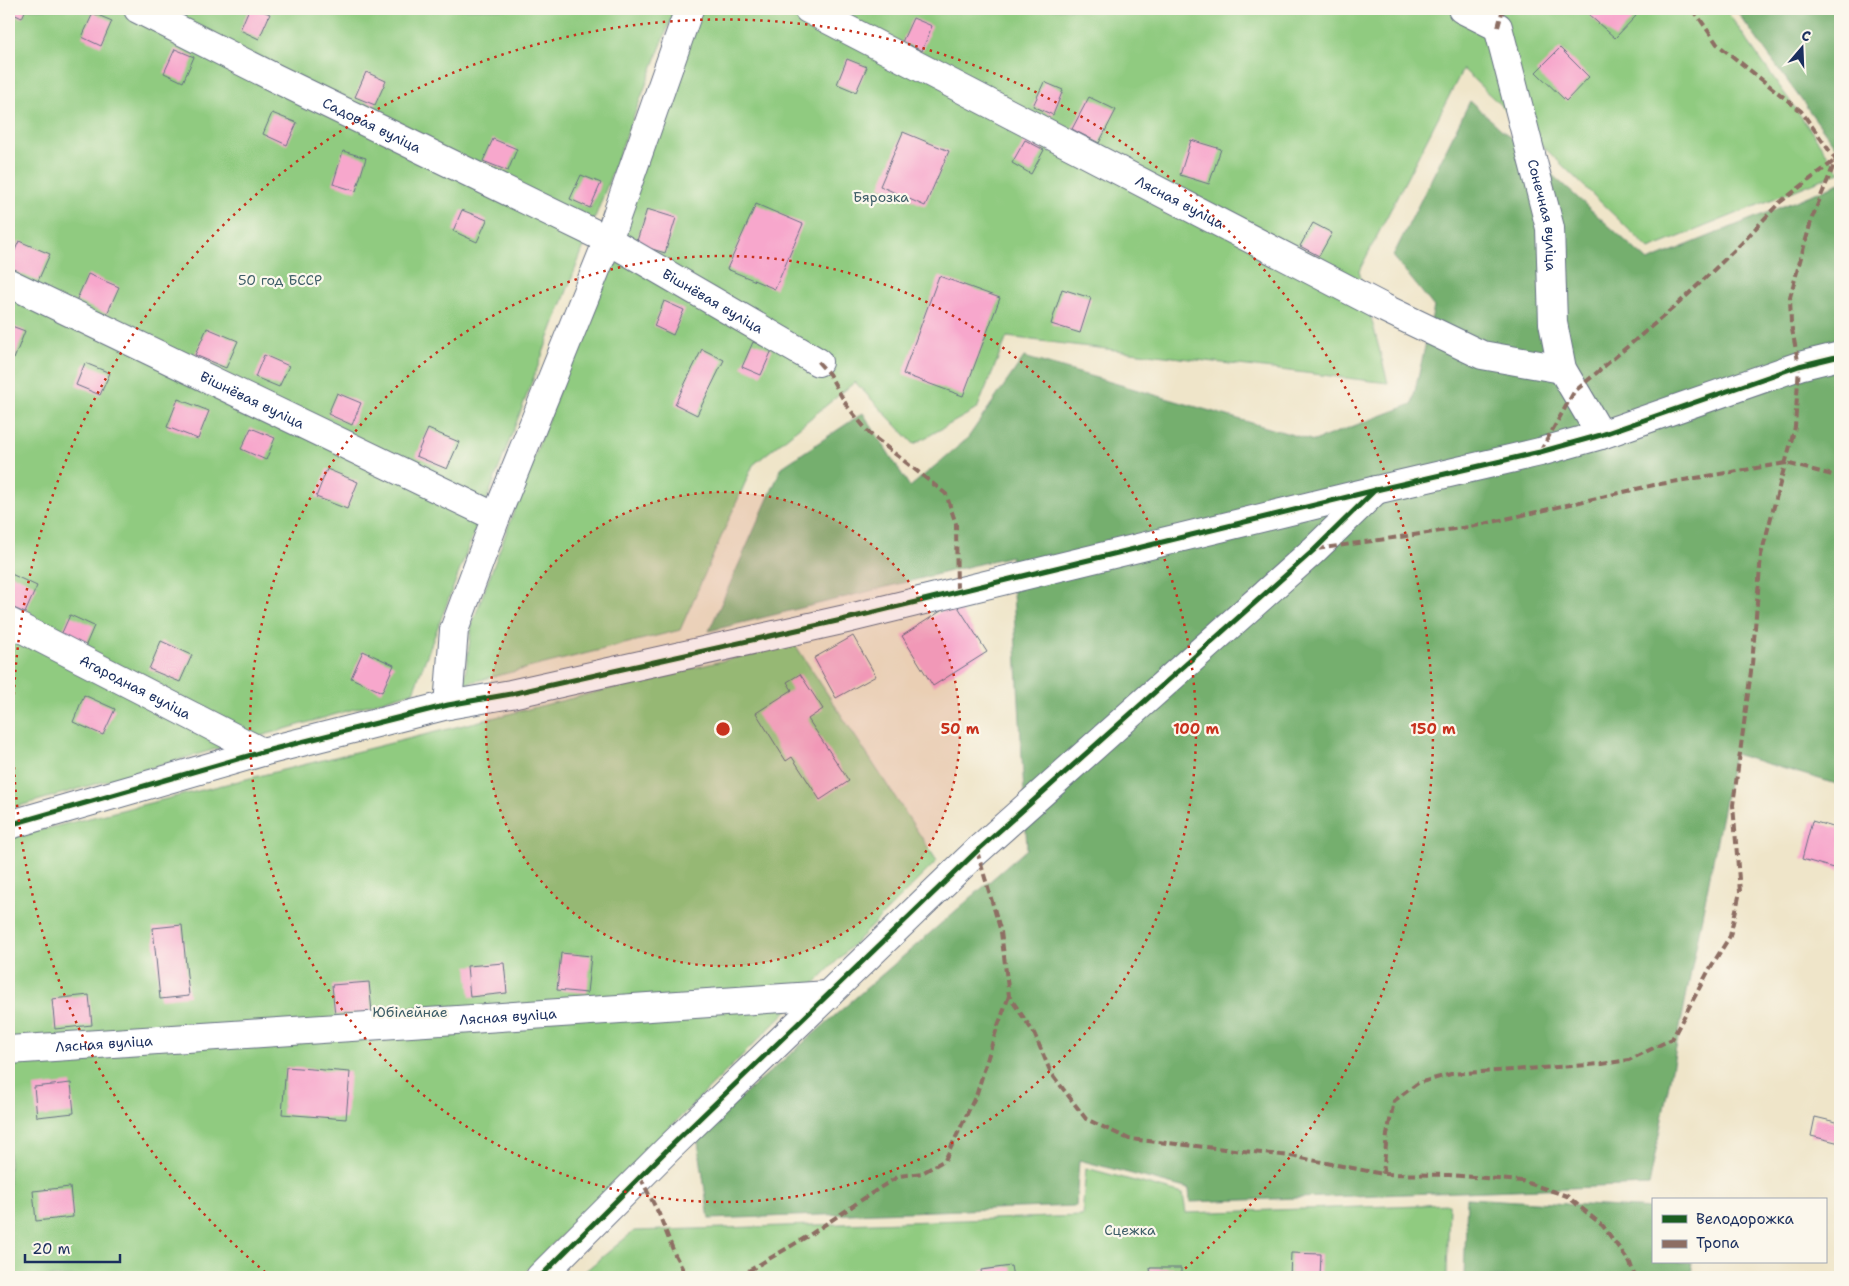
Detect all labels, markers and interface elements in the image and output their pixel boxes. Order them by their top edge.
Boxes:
north arrow [1776,22,1826,72]
text: С [1799,26,1813,46]
street label: Садовая вуліца [319,93,424,157]
street label: Сонечная вуліца [1524,157,1560,272]
street label: Лясная вуліца [1132,172,1228,233]
park label: Бярозка [853,188,909,206]
street label: Вішнёвая вуліца [659,265,767,337]
park label: 50 год БССР [238,271,322,289]
street label: Вішнёвая вуліца [197,367,308,433]
street label: Агародная вуліца [77,651,194,723]
text: 50 m [941,719,980,739]
text: 100 m [1173,719,1219,739]
text: 150 m [1410,719,1456,739]
centre of rings [714,720,732,738]
park label: Юбілейнае [372,1003,448,1021]
street label: Лясная вуліца [459,1004,557,1029]
street label: Лясная вуліца [54,1031,153,1056]
legend [1652,1198,1826,1264]
text: Велодорожка [1696,1209,1795,1229]
park label: Сцежка [1104,1221,1156,1239]
scale bar [25,1231,120,1263]
text: Тропа [1696,1233,1740,1253]
text: 20 m [32,1239,71,1259]

